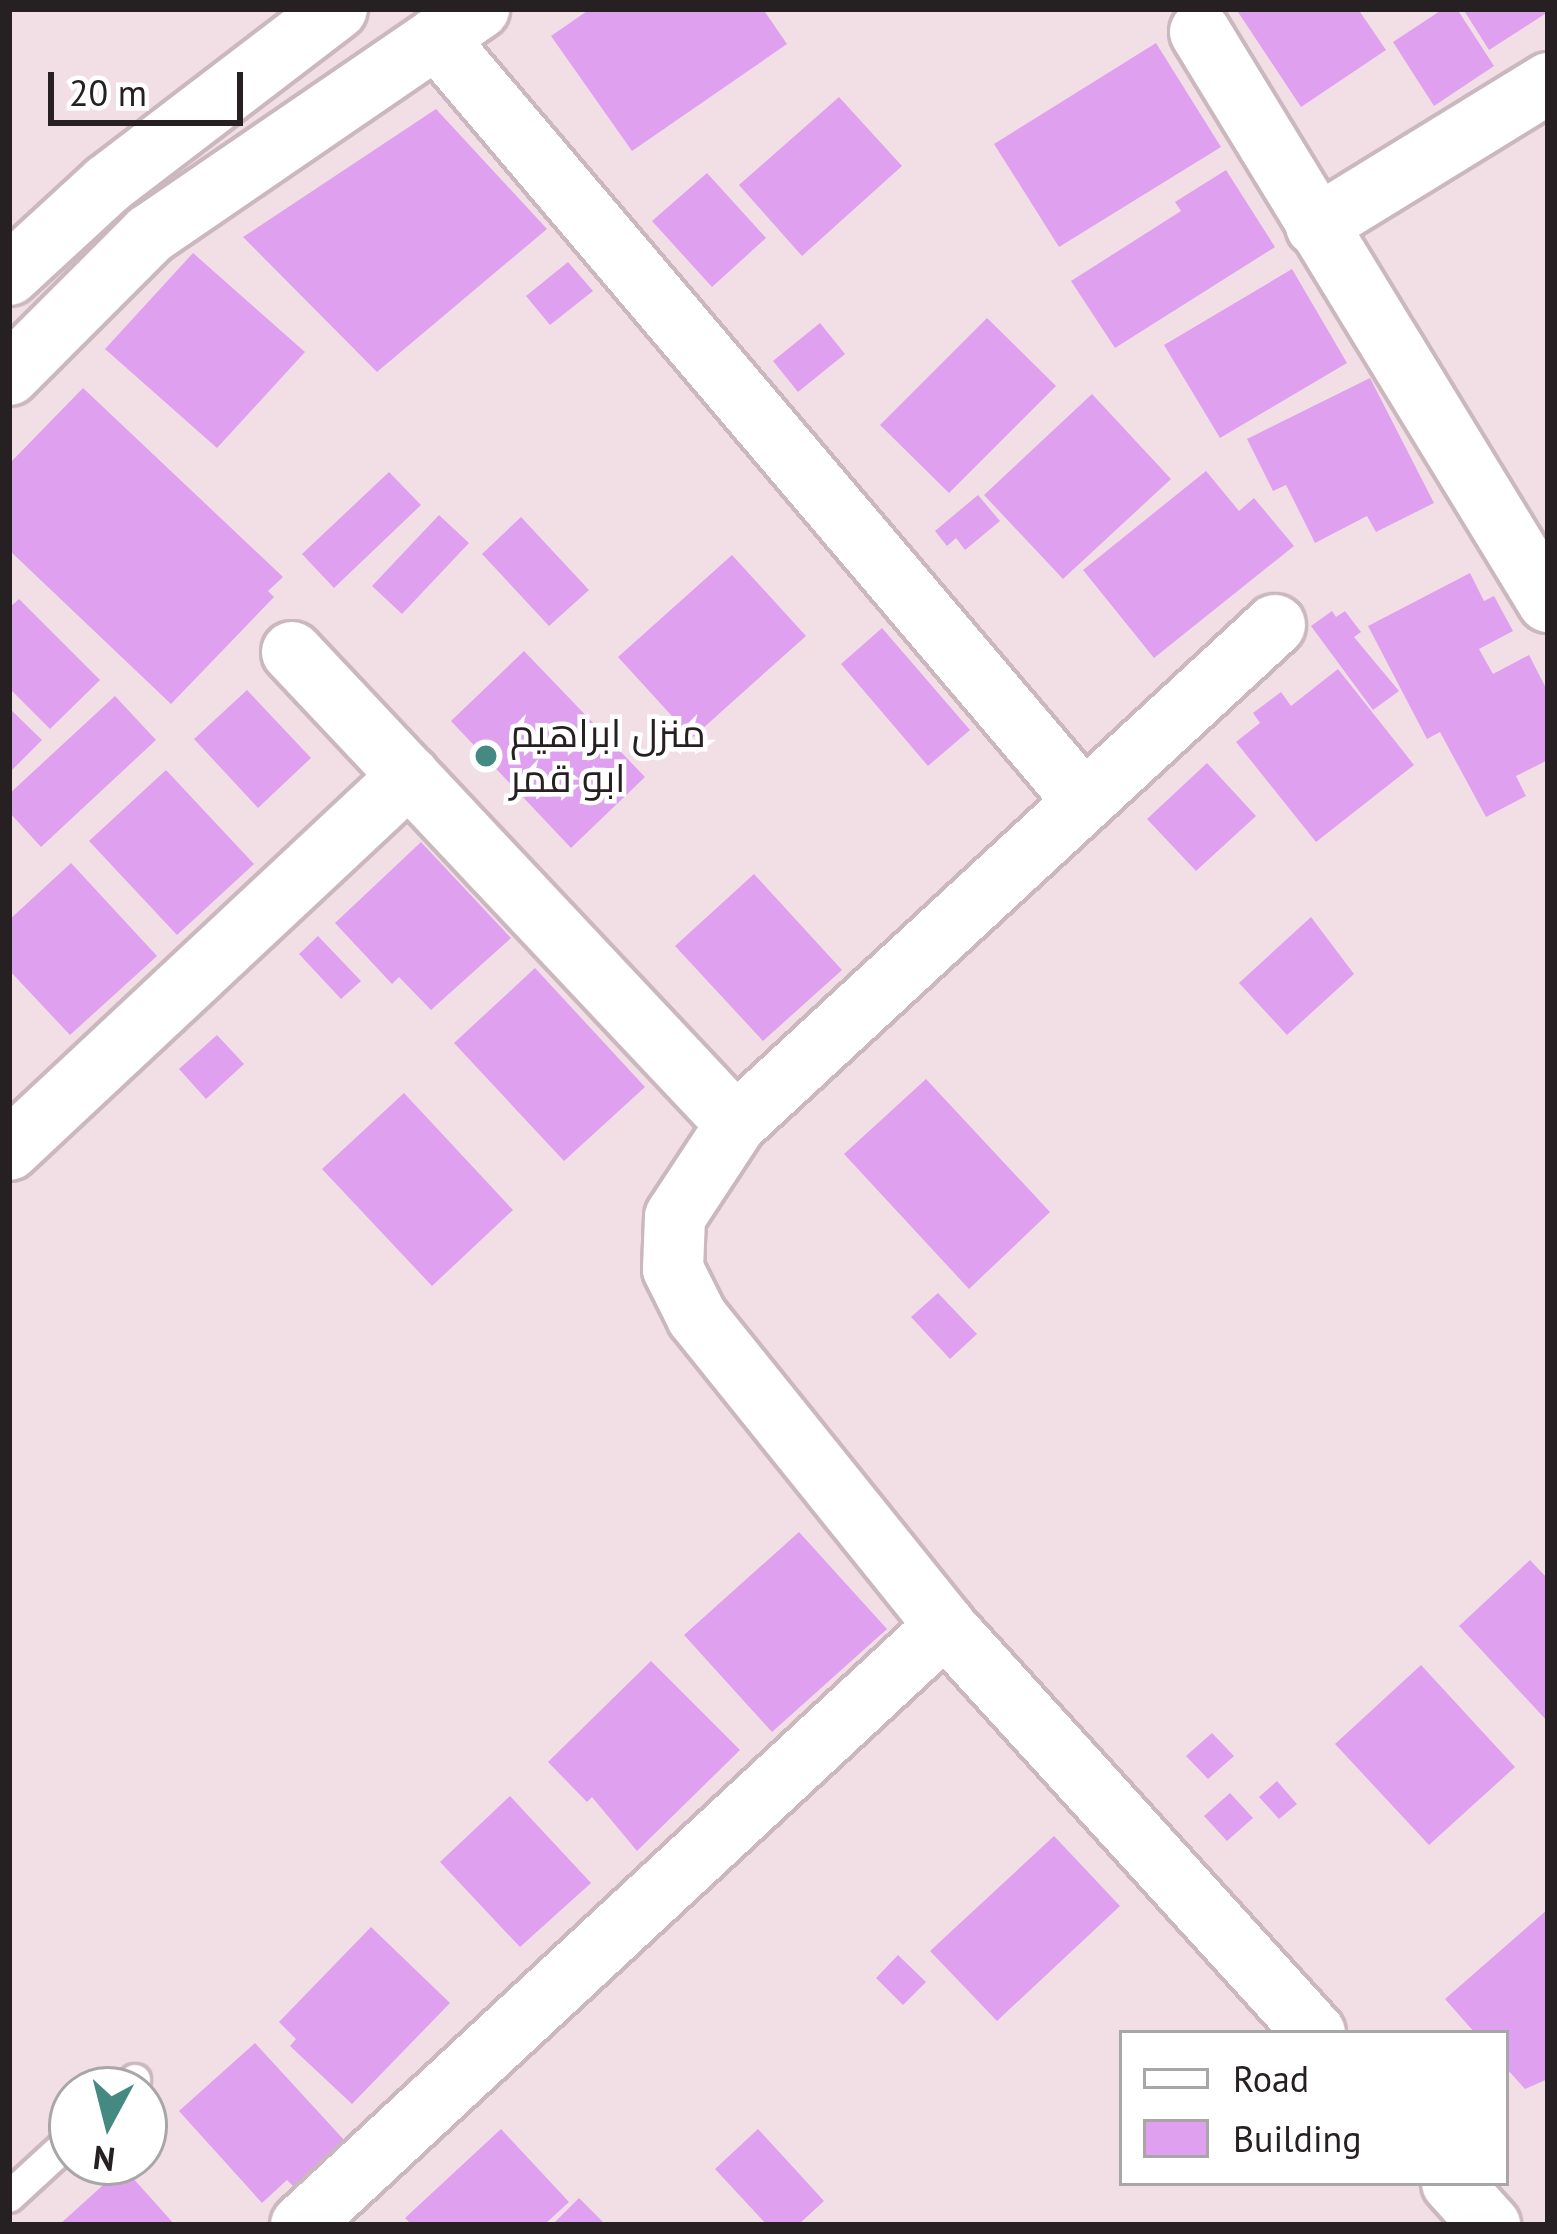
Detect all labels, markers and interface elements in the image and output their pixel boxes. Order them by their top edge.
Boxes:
scale bar [54,48,249,122]
text: 20 m [69,69,147,116]
place label: منزل ابراهيم ابو قمر [510,711,706,802]
marker: منزل ابراهيم ابو قمر [473,743,499,769]
legend [1119,2030,1509,2186]
text: Road [1233,2055,1309,2102]
north arrow [48,2066,168,2186]
text: Building [1233,2115,1362,2162]
text: N [91,2137,117,2182]

